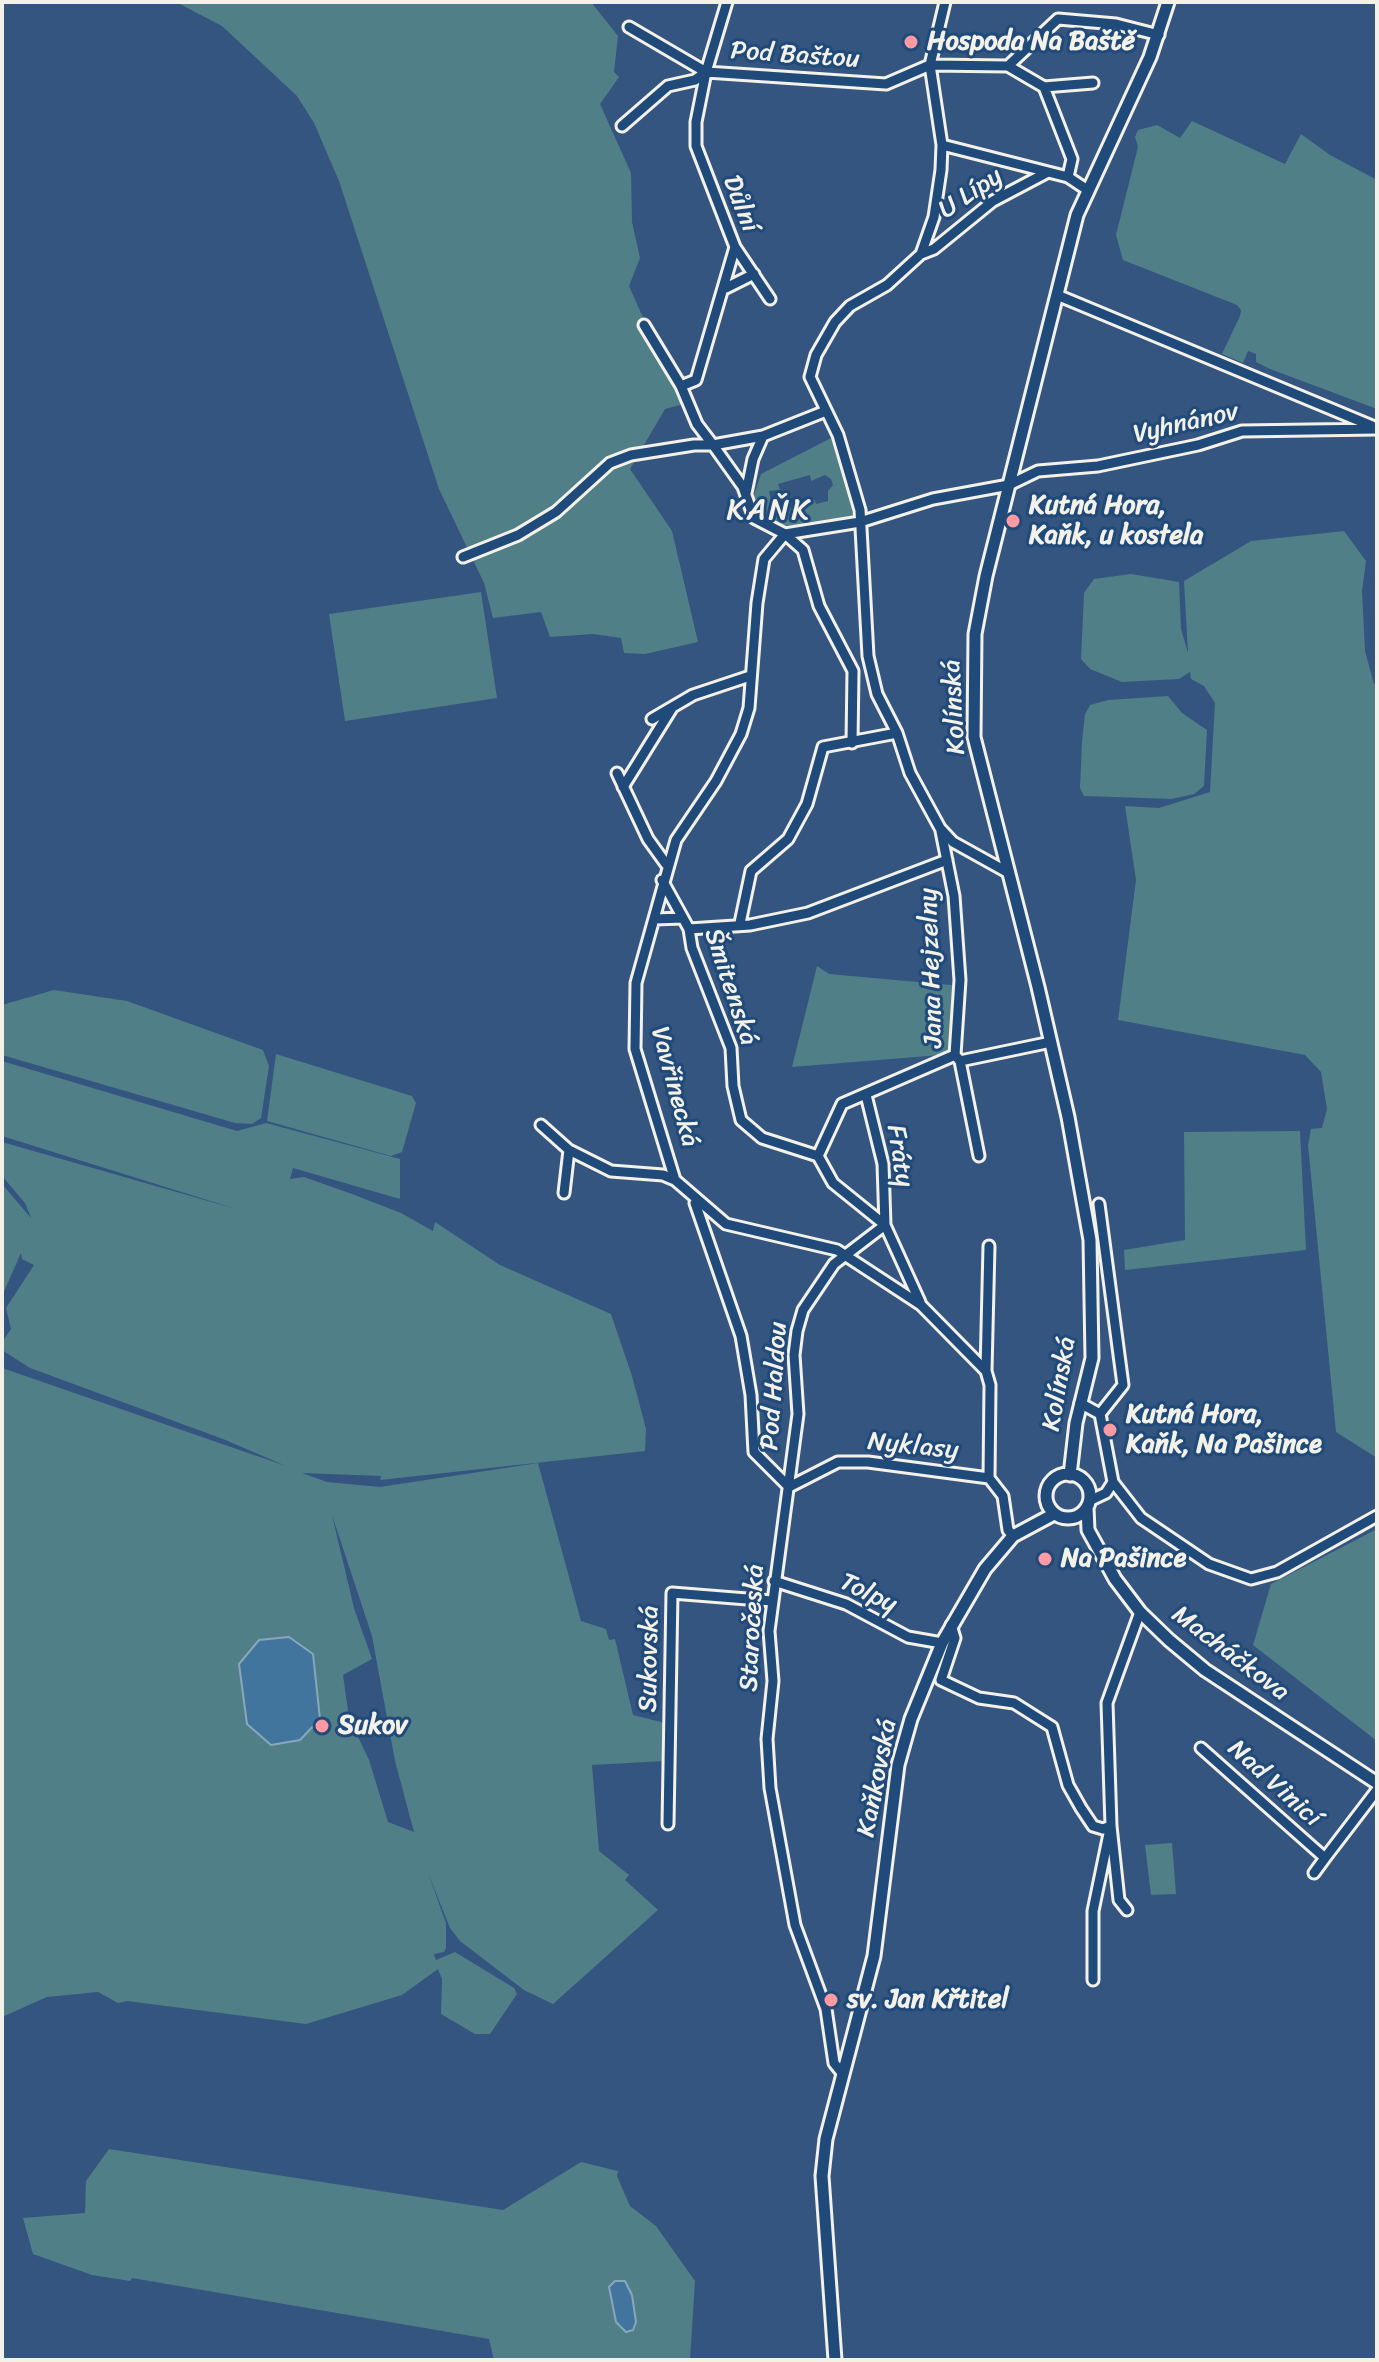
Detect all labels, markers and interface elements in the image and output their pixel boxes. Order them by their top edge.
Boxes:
place label: Hospoda Na Baště [927,26,1135,58]
marker: Hospoda Na Baště [902,33,920,51]
street label: Pod Baštou [729,36,861,76]
street label: U Lípy [933,161,1009,227]
street label: Důlní [715,171,765,237]
street label: Vyhnánov [1131,397,1241,451]
place label: Kutná Hora, Kaňk, u kostela [1029,490,1203,552]
district label: KAŇK [727,493,811,529]
marker: Kutná Hora, Kaňk, u kostela [1004,512,1022,530]
street label: Kolínská [937,659,973,755]
street label: Jana Hejzelny [914,888,950,1048]
street label: Šmitenská [696,925,764,1049]
street label: Vavřinecká [643,1024,705,1150]
street label: Fráty [879,1123,919,1189]
street label: Pod Haldou [755,1320,795,1452]
street label: Kolínská [1036,1334,1084,1434]
place label: Kutná Hora, Kaňk, Na Pašince [1126,1399,1322,1460]
marker: Kutná Hora, Kaňk, Na Pašince [1101,1421,1119,1439]
street label: Nyklasy [866,1427,960,1467]
place label: Na Pašince [1061,1543,1186,1575]
marker: Na Pašince [1036,1550,1054,1568]
street label: Staročeská [734,1563,772,1693]
street label: Tolpy [834,1567,902,1621]
street label: Macháčkova [1165,1600,1295,1708]
street label: Sukovská [633,1605,667,1713]
place label: Sukov [338,1710,407,1742]
street label: Kaňkovská [851,1716,905,1840]
marker: Sukov [313,1717,331,1735]
street label: Nad Vinicí [1221,1734,1327,1834]
place label: sv. Jan Křtitel [847,1984,1009,2016]
marker: sv. Jan Křtitel [822,1991,840,2009]

